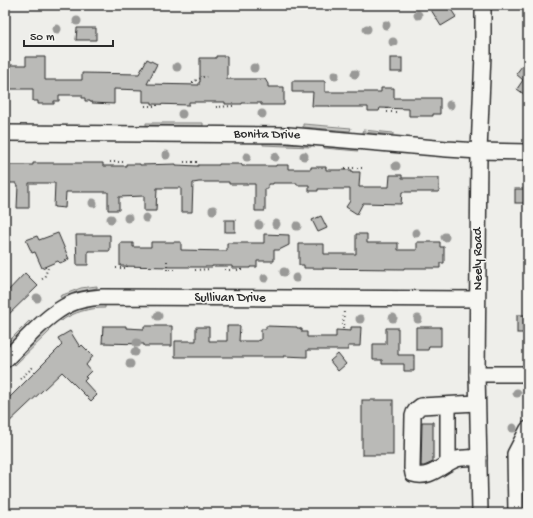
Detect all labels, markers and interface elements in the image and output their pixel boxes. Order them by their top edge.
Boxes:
scale bar [24,22,113,48]
text: 50 m [30,31,55,45]
street label: Bonita Drive [233,127,301,143]
street label: Neely Road [471,226,486,290]
street label: Sullivan Drive [194,291,266,306]

